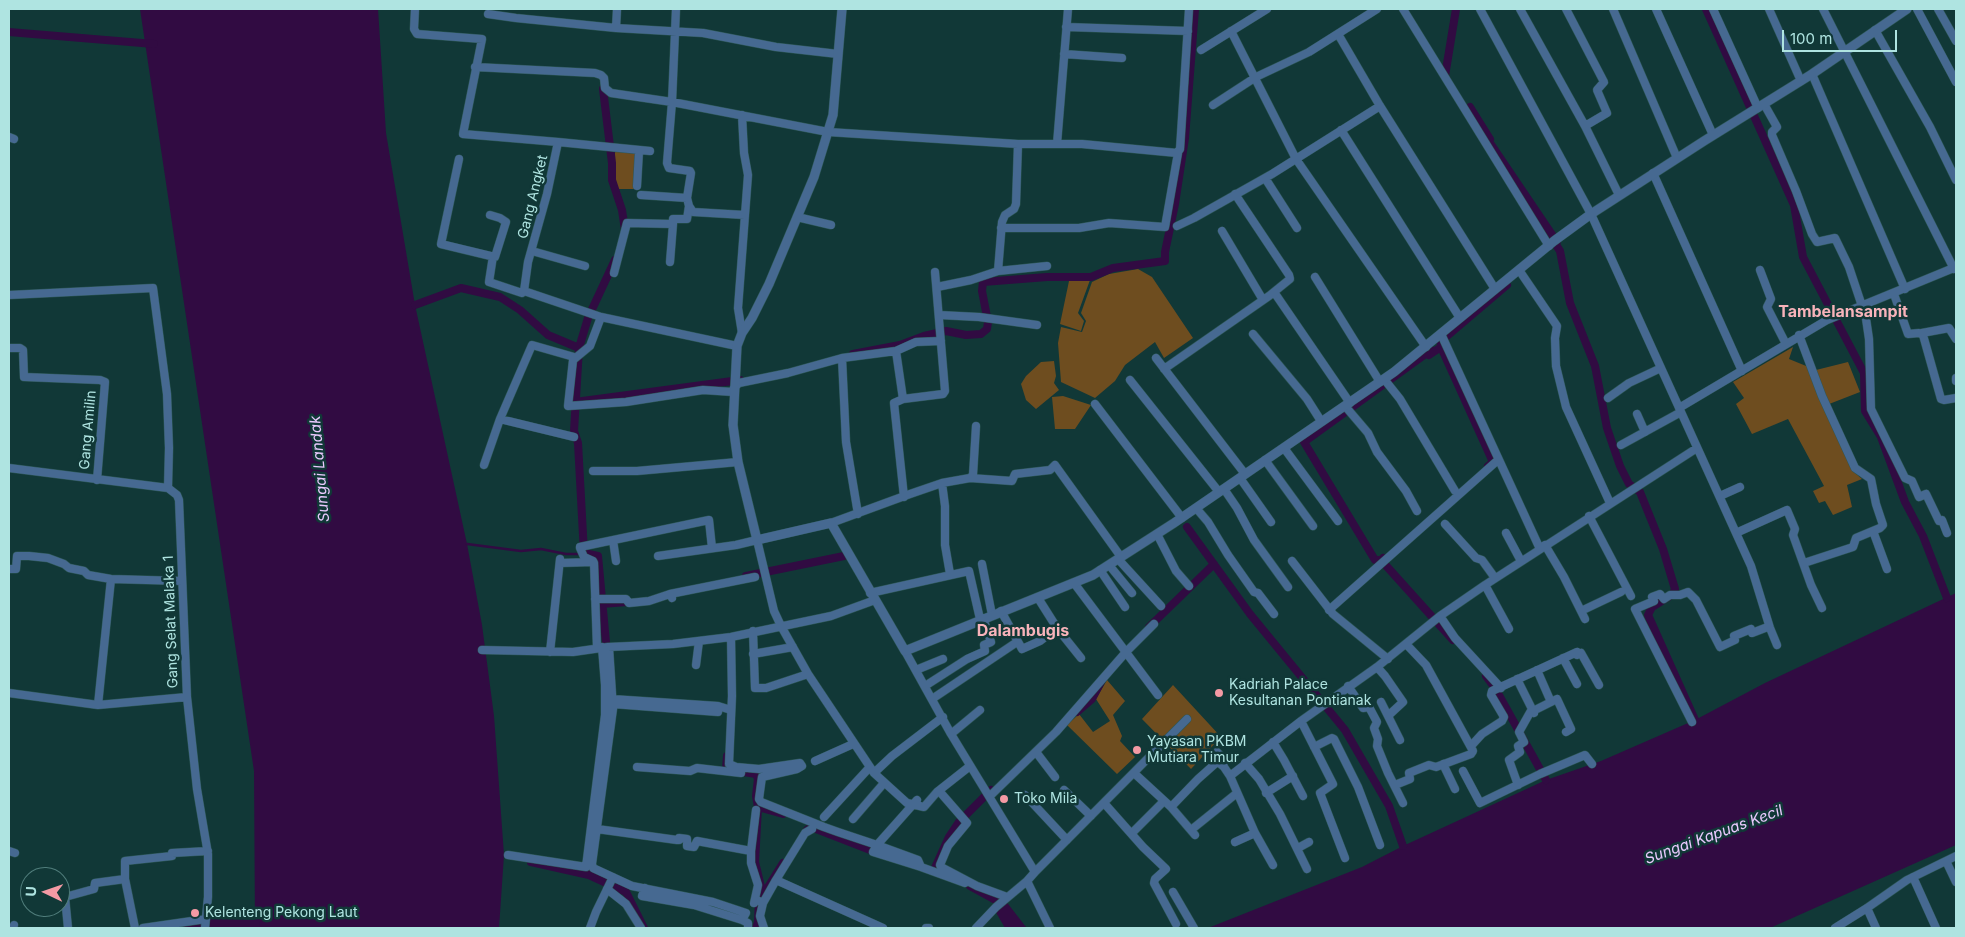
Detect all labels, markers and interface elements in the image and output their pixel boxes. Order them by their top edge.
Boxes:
scale bar [1785,20,1900,52]
text: 100 m [1790,29,1832,48]
street label: Gang Angket [514,153,552,241]
district label: Tambelansampit [1778,302,1908,322]
street label: Gang Amilin [76,390,100,470]
water label: Sungai Landak [306,415,334,523]
street label: Gang Selat Malaka 1 [160,555,182,689]
district label: Dalambugis [977,621,1069,641]
place label: Kadriah Palace Kesultanan Pontianak [1229,677,1371,710]
marker: Kadriah Palace Kesultanan Pontianak [1213,687,1225,699]
place label: Yayasan PKBM Mutiara Timur [1147,734,1246,766]
marker: Yayasan PKBM Mutiara Timur [1131,744,1143,756]
place label: Toko Mila [1014,791,1077,807]
marker: Toko Mila [998,793,1010,805]
water label: Sungai Kapuas Kecil [1642,802,1786,868]
north arrow [20,867,70,917]
text: U [22,886,39,897]
place label: Kelenteng Pekong Laut [205,905,357,921]
marker: Kelenteng Pekong Laut [189,907,201,919]

